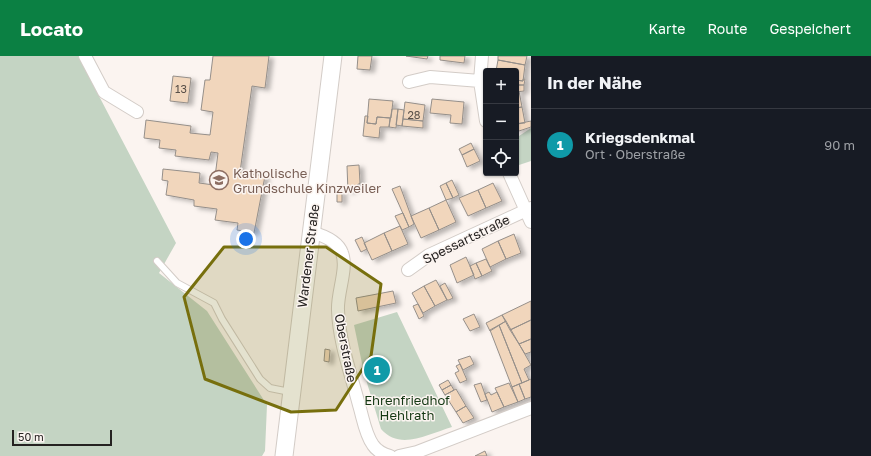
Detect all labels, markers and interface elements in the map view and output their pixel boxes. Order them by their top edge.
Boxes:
text: Locato [20,17,83,40]
text: Karte [649,20,685,37]
text: Route [707,20,747,37]
text: Gespeichert [769,20,851,37]
map controls [483,68,519,176]
button: + [483,68,519,104]
text: In der Nähe [547,72,642,93]
house number: 13 [175,82,187,95]
button: − [483,104,519,140]
house number: 28 [407,108,421,121]
text: Kriegsdenkmal [585,128,695,146]
text: 1 [557,137,563,153]
text: 90 m [824,137,855,153]
button: locate [483,140,519,176]
text: Ort · Oberstraße [585,146,685,162]
place label: Katholische Grundschule Kinzweiler [233,165,381,196]
school or university icon: Katholische Grundschule Kinzweiler [208,169,230,191]
street label: Wardener Straße [294,203,322,309]
street label: Spessartstraße [420,211,512,267]
your location [236,229,256,249]
street label: Oberstraße [331,312,361,384]
pin: 1 [364,355,390,385]
park label: Ehrenfriedhof Hehlrath [364,392,450,423]
scale bar [12,428,112,447]
text: 50 m [18,430,44,443]

